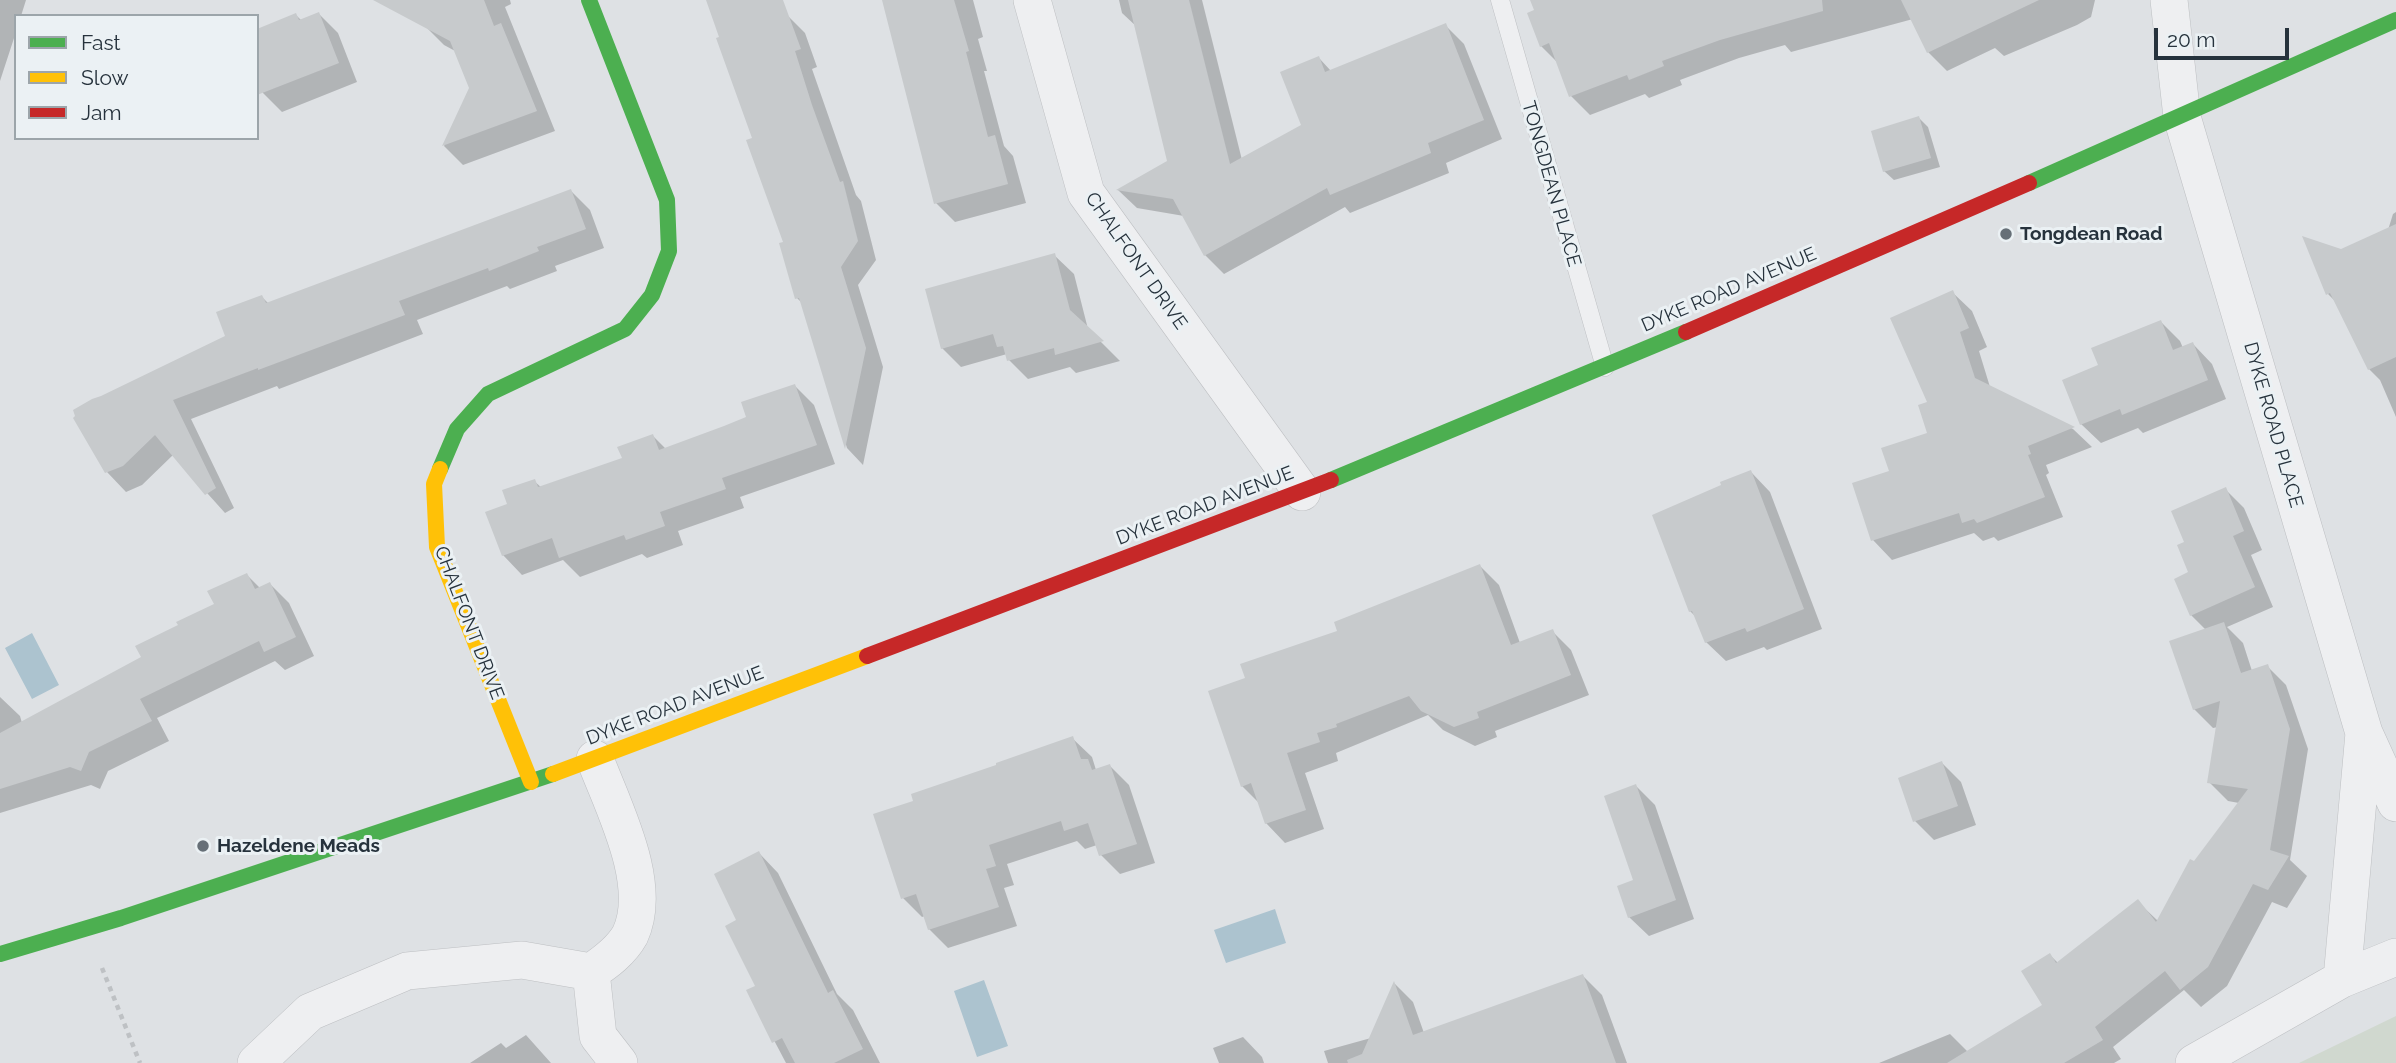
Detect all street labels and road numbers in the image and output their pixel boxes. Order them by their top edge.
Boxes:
street label: TONGDEAN PLACE [1516,99,1586,269]
street label: CHALFONT DRIVE [1080,188,1192,334]
street label: DYKE ROAD AVENUE [1638,243,1820,337]
street label: DYKE ROAD PLACE [2238,340,2308,510]
street label: DYKE ROAD AVENUE [1113,462,1297,550]
street label: CHALFONT DRIVE [429,543,509,703]
street label: DYKE ROAD AVENUE [583,662,767,750]

